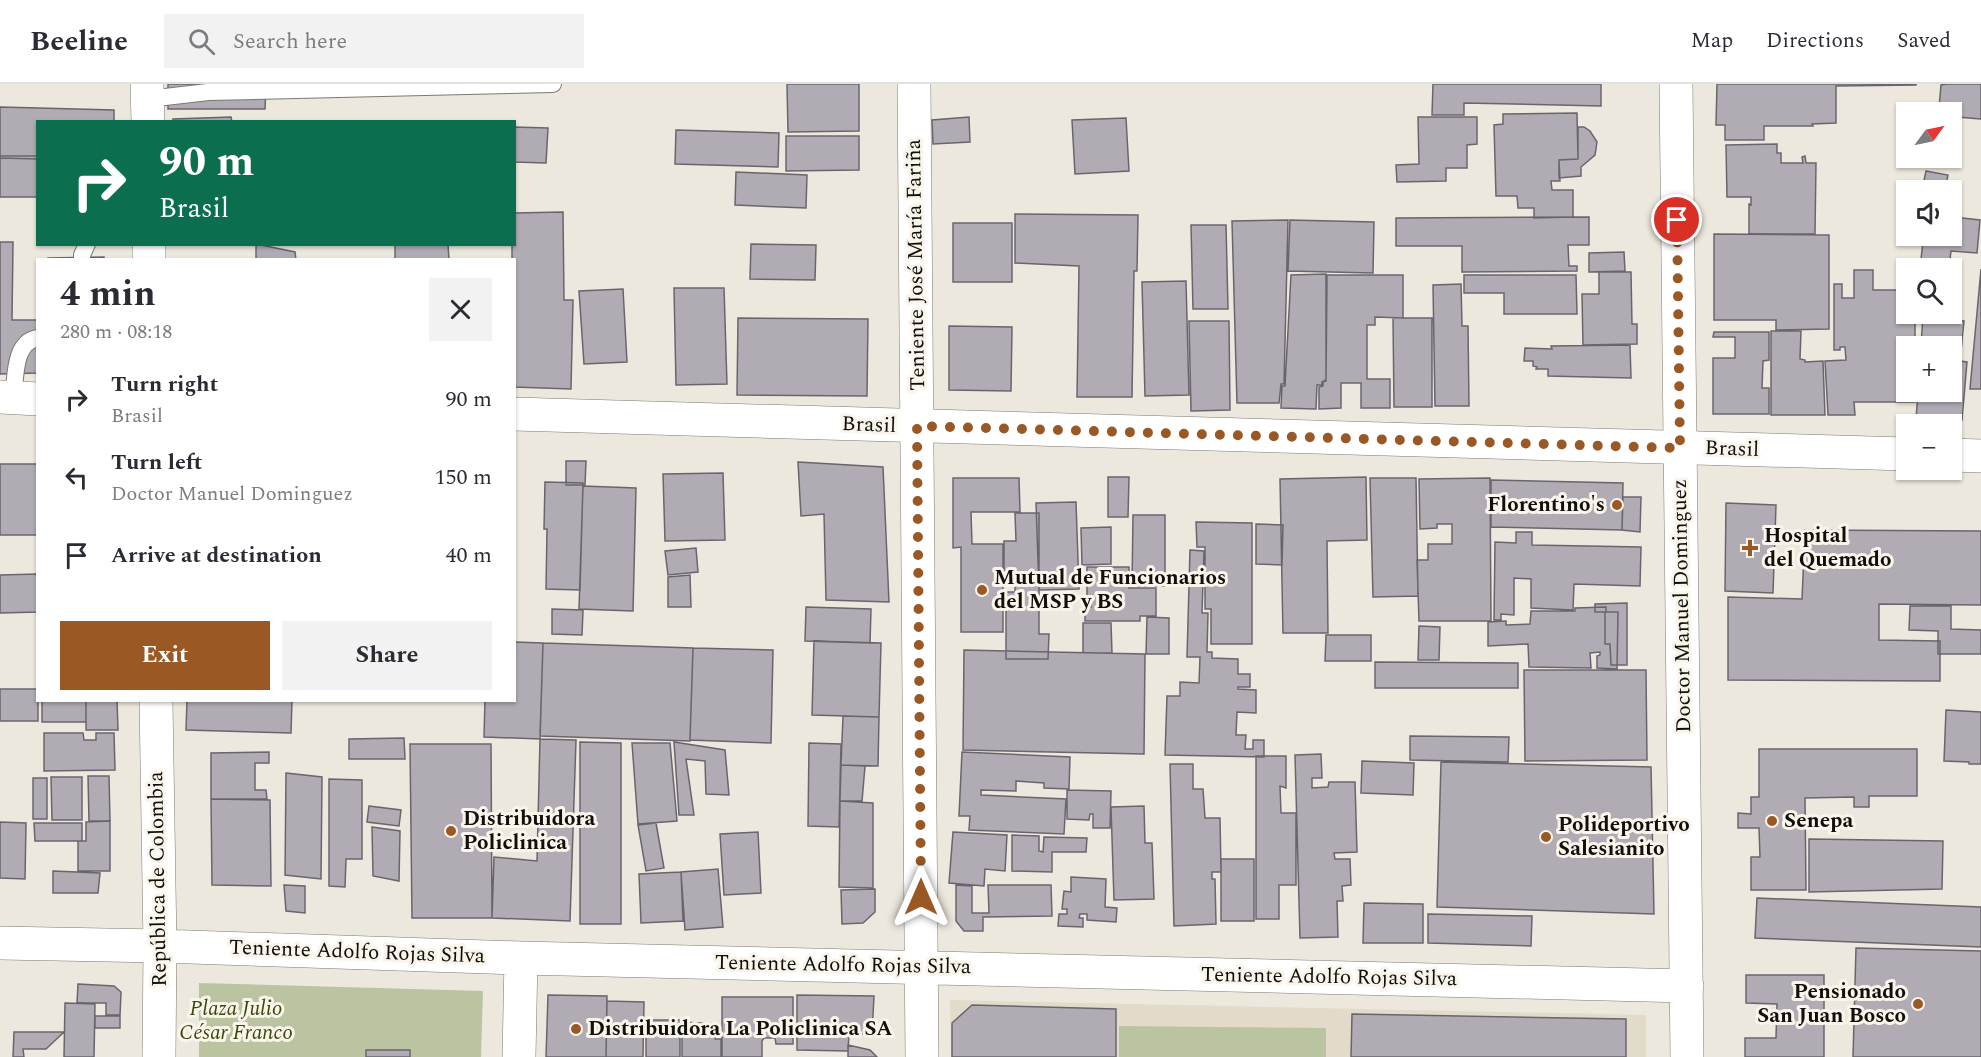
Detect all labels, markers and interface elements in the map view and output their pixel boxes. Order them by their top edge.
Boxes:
search box [164,14,584,68]
text: Beeline [30,20,128,63]
icon: search [185,25,218,58]
text: Search here [233,25,347,58]
text: Map [1691,25,1733,57]
text: Directions [1766,25,1864,57]
text: Saved [1897,25,1951,57]
north arrow [1896,102,1962,168]
map controls [1896,102,1962,480]
text: 90 m [159,131,254,194]
street label: Teniente José María Fariña [898,138,934,391]
icon: right [60,144,138,222]
button: sound [1896,180,1962,246]
text: Brasil [159,188,229,230]
pin [1651,194,1702,245]
icon: arrive [1660,203,1693,236]
button: search [1896,258,1962,324]
text: 4 min [60,267,156,322]
button: close [429,278,492,341]
text: 280 m · 08:18 [60,317,172,347]
button: + [1896,336,1962,402]
text: Turn right [111,368,218,401]
icon: right [60,383,93,416]
text: 90 m [446,383,492,416]
text: Brasil [111,401,163,431]
street label: Brasil [841,408,897,442]
button: − [1896,414,1962,480]
street label: Brasil [1704,432,1760,466]
text: Turn left [111,446,203,479]
icon: left [60,461,93,494]
text: 150 m [435,461,492,494]
text: Doctor Manuel Dominguez [111,479,353,509]
street label: Doctor Manuel Dominguez [1664,479,1700,733]
place label: Florentino's [1487,489,1605,521]
marker: Florentino's [1610,498,1624,512]
place label: Hospital del Quemado [1764,520,1892,576]
icon: arrive [60,539,93,572]
text: Arrive at destination [111,539,322,572]
text: 40 m [446,539,492,572]
marker: Hospital del Quemado [1741,539,1759,557]
place label: Mutual de Funcionarios del MSP y BS [994,562,1226,618]
marker: Mutual de Funcionarios del MSP y BS [975,583,989,597]
button: Exit [60,621,270,690]
button: Share [282,621,492,690]
street label: República de Colombia [140,770,176,987]
place label: Distribuidora Policlinica [463,803,595,859]
place label: Senepa [1784,805,1854,837]
place label: Polideportivo Salesianito [1558,809,1690,865]
marker: Senepa [1765,814,1779,828]
marker: Distribuidora Policlinica [444,824,458,838]
marker: Polideportivo Salesianito [1539,830,1553,844]
position arrow [889,865,953,929]
street label: Teniente Adolfo Rojas Silva [228,932,486,972]
street label: Teniente Adolfo Rojas Silva [715,947,972,983]
street label: Teniente Adolfo Rojas Silva [1201,959,1458,995]
place label: Pensionado San Juan Bosco [1757,976,1906,1032]
park label: Plaza Julio César Franco [179,993,293,1049]
marker: Pensionado San Juan Bosco [1911,997,1925,1011]
place label: Distribuidora La Policlinica SA [588,1013,893,1045]
marker: Distribuidora La Policlinica SA [569,1022,583,1036]

